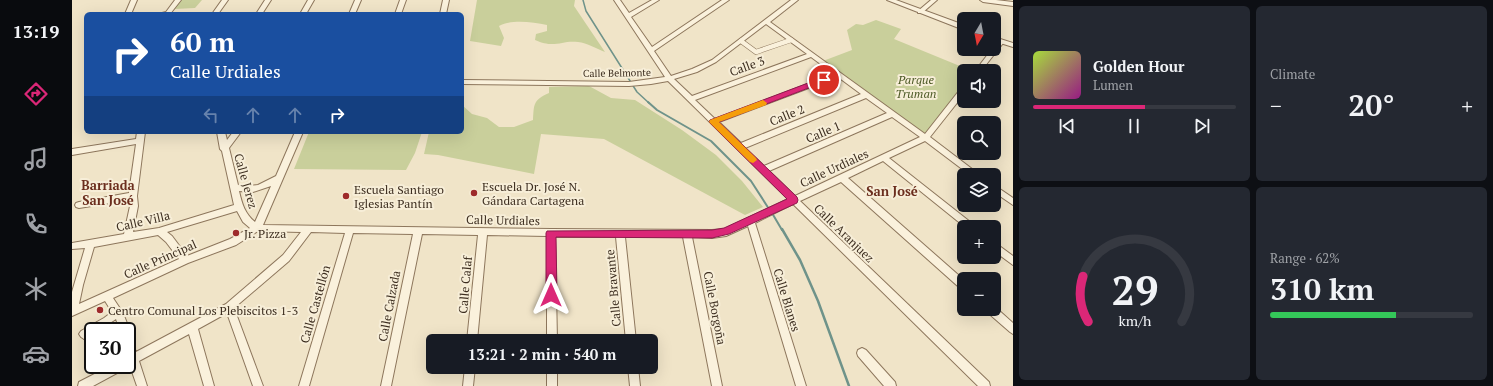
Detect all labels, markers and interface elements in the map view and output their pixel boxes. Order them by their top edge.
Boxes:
north arrow [957,12,1001,56]
map controls [957,12,1001,316]
text: 13:19 [13,19,59,43]
text: 60 m [170,23,235,60]
icon: right [104,28,156,80]
street label: Calle 3 [727,53,767,79]
text: Golden Hour [1093,56,1185,76]
text: Calle Urdiales [170,59,281,83]
pin [807,63,841,97]
button: sound [957,64,1001,108]
text: Climate [1270,65,1315,83]
street label: Calle Belmonte [583,66,651,80]
icon: arrive [813,69,835,91]
park label: Parque Truman [896,72,936,101]
text: Lumen [1093,76,1133,94]
icon: directions [22,80,50,108]
text: 20° [1348,85,1395,125]
text: − [1270,91,1282,120]
text: + [1461,91,1473,120]
street label: Calle 2 [767,101,807,129]
icon: left [200,104,222,126]
icon: ahead [242,104,264,126]
icon: ahead [284,104,306,126]
icon: right [326,104,348,126]
icon: previous [1056,115,1078,137]
icon: pause [1123,115,1145,137]
icon: next [1191,115,1213,137]
button: search [957,116,1001,160]
street label: Calle 1 [803,118,843,146]
icon: music [22,145,50,173]
street label: Calle Urdiales [797,146,871,190]
street label: Calle Jerez [231,152,261,210]
button: layers [957,168,1001,212]
district label: Barriada San José [81,176,135,209]
place label: Escuela Dr. José N. Gándara Cartagena [482,179,584,208]
place label: Escuela Santiago Iglesias Pantín [354,182,444,211]
district label: San José [866,182,918,200]
marker: Escuela Dr. José N. Gándara Cartagena [469,188,479,198]
marker: Escuela Santiago Iglesias Pantín [341,191,351,201]
street label: Calle Aranjuez [811,201,877,266]
street label: Calle Villa [115,208,171,234]
icon: phone [22,210,50,238]
street label: Calle Urdiales [466,212,540,228]
button: + [957,220,1001,264]
place label: Jr. Pizza [244,226,286,241]
marker: Jr. Pizza [231,228,241,238]
street label: Calle Principal [121,236,199,282]
street label: Calle Bravante [602,249,624,327]
text: Range · 62% [1270,249,1340,267]
street label: Calle Calaf [455,255,475,314]
text: 29 [1111,261,1158,316]
street label: Calle Castellón [297,263,333,345]
street label: Calle Blanes [770,267,804,333]
street label: Calle Calzada [375,269,403,343]
text: 310 km [1270,269,1374,309]
street label: Calle Borgoña [701,270,729,346]
button: − [957,272,1001,316]
position arrow [530,274,572,316]
icon: climate [22,275,50,303]
place label: Centro Comunal Los Plebiscitos 1-3 [108,303,298,318]
marker: Centro Comunal Los Plebiscitos 1-3 [95,305,105,315]
text: km/h [1118,310,1152,329]
speed limit sign: 30 [84,322,136,374]
icon: car [22,340,50,368]
text: 13:21 · 2 min · 540 m [468,344,616,364]

